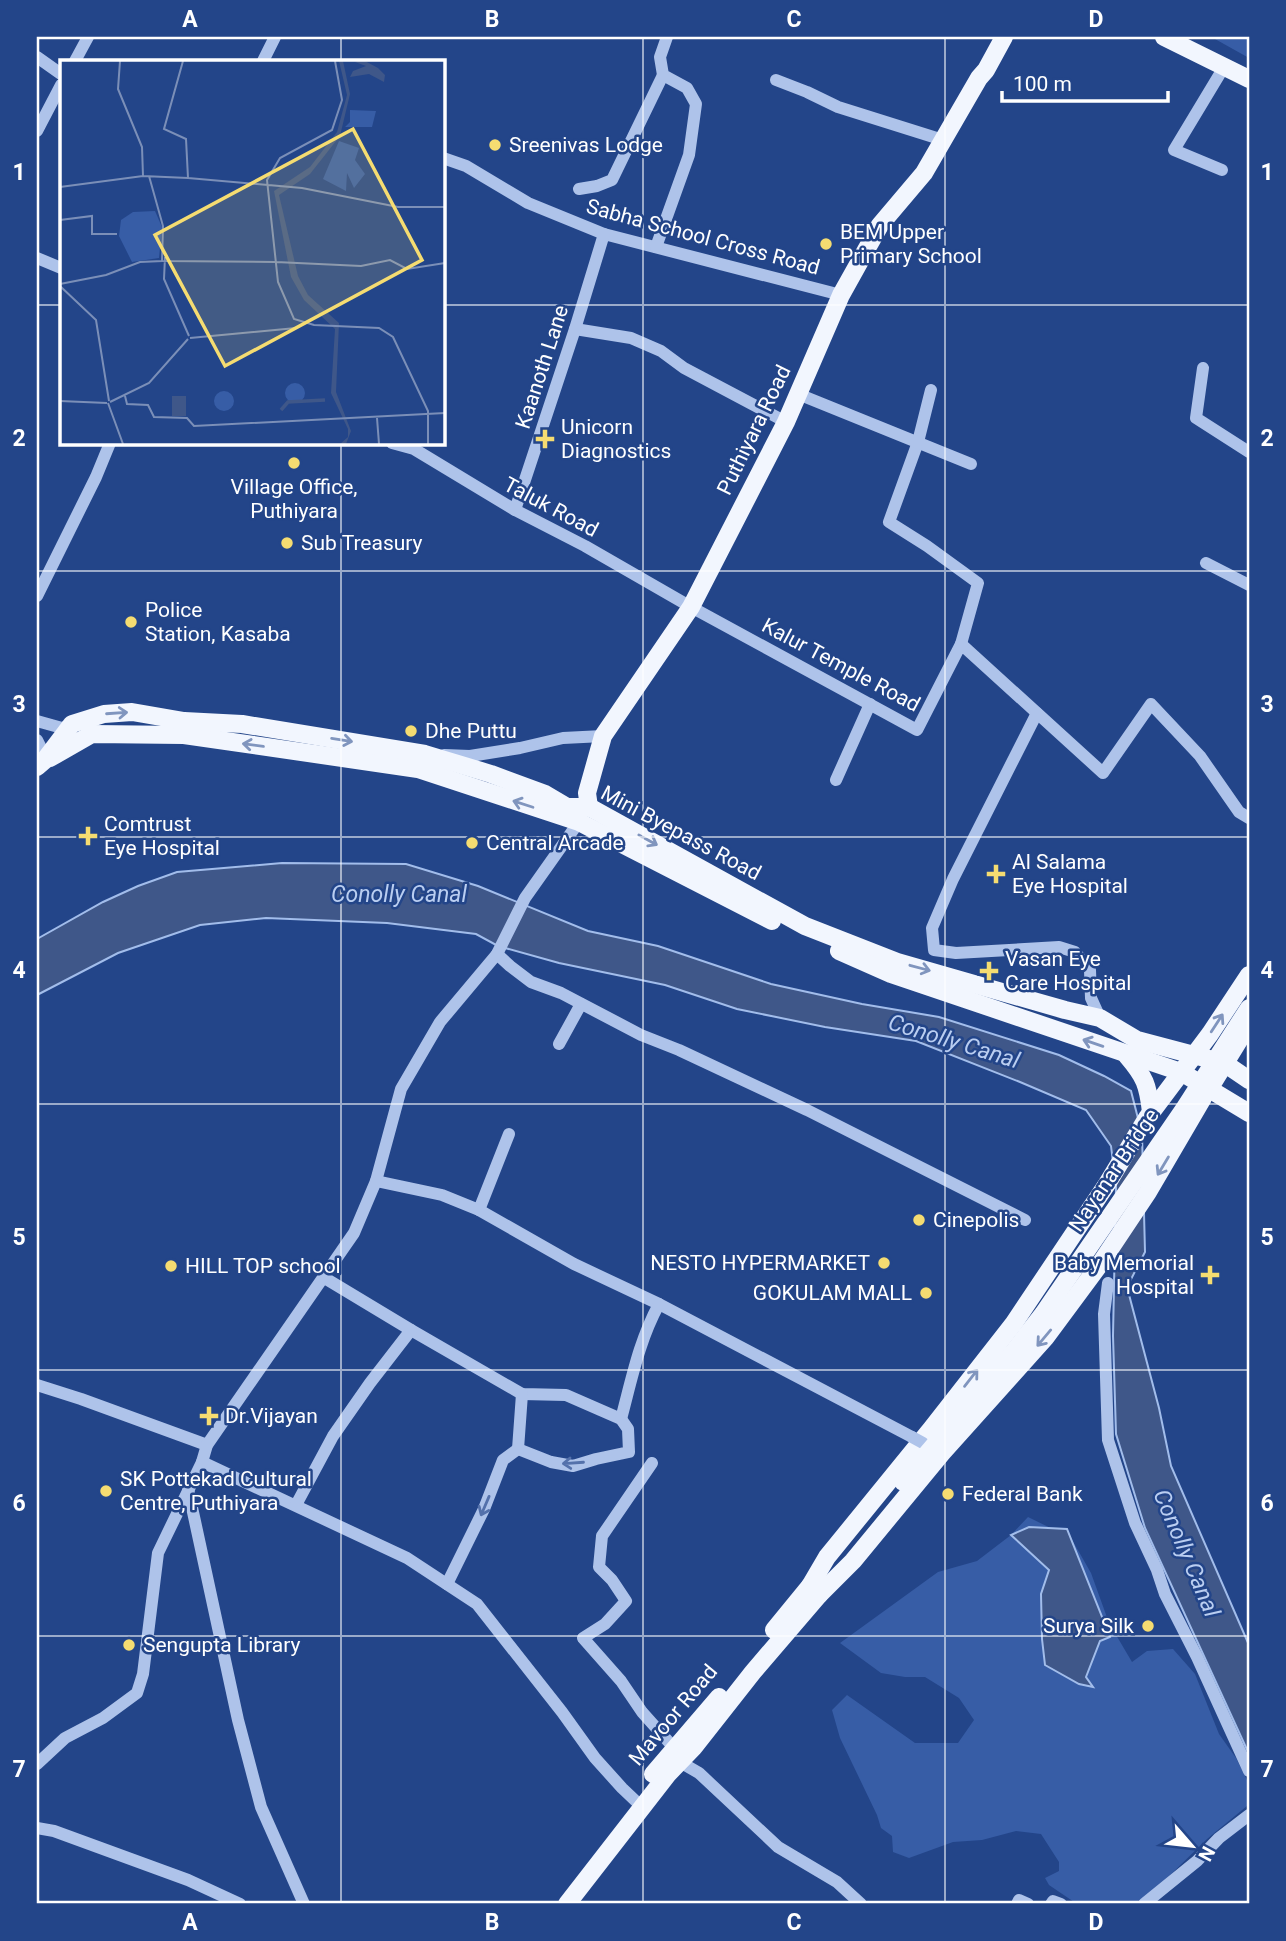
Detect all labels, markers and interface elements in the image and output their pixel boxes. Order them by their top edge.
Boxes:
text: A [182,6,198,33]
text: B [485,6,499,33]
text: C [786,6,802,33]
text: D [1089,6,1103,33]
inset map [60,60,444,444]
scale bar [1002,60,1169,104]
text: 100 m [1013,72,1072,96]
place label: Sreenivas Lodge [509,133,663,157]
marker: Sreenivas Lodge [487,137,503,153]
text: 1 [12,159,26,186]
text: 1 [1260,159,1274,186]
street label: Sabha School Cross Road [584,194,822,280]
place label: BEM Upper Primary School [840,220,982,268]
marker: BEM Upper Primary School [818,236,834,252]
street label: Kaanoth Lane [511,302,573,432]
street label: Puthiyara Road [712,361,796,499]
place label: Unicorn Diagnostics [561,415,671,463]
text: 2 [12,425,26,452]
text: 2 [1260,425,1274,452]
marker: Unicorn Diagnostics [535,429,555,449]
marker: Village Office, Puthiyara [286,455,302,471]
street label: Taluk Road [500,472,602,542]
place label: Village Office, Puthiyara [231,475,357,523]
place label: Sub Treasury [301,531,423,555]
marker: Sub Treasury [279,535,295,551]
place label: Police Station, Kasaba [145,598,291,646]
street label: Kalur Temple Road [758,613,924,717]
marker: Police Station, Kasaba [123,614,139,630]
text: 3 [12,691,26,718]
text: 3 [1260,691,1274,718]
one-way arrow [105,706,128,719]
place label: Dhe Puttu [425,719,517,743]
marker: Dhe Puttu [403,723,419,739]
one-way arrow [330,734,353,747]
one-way arrow [243,739,265,752]
street label: Mini Byepass Road [597,781,765,885]
one-way arrow [512,796,534,809]
place label: Comtrust Eye Hospital [104,812,220,860]
marker: Comtrust Eye Hospital [78,826,98,846]
place label: Central Arcade [486,831,624,855]
one-way arrow [638,833,658,847]
marker: Central Arcade [464,835,480,851]
place label: Al Salama Eye Hospital [1012,850,1128,898]
marker: Al Salama Eye Hospital [986,864,1006,884]
water label: Conolly Canal [331,881,468,908]
place label: Vasan Eye Care Hospital [1005,947,1131,995]
text: 4 [12,957,26,984]
text: 4 [1260,957,1274,984]
marker: Vasan Eye Care Hospital [979,961,999,981]
one-way arrow [908,962,931,975]
water label: Conolly Canal [885,1009,1023,1074]
one-way arrow [1210,1014,1224,1034]
one-way arrow [1082,1036,1104,1048]
street label: Nayanar Bridge [1064,1104,1164,1236]
one-way arrow [1156,1156,1170,1176]
place label: Cinepolis [933,1208,1019,1232]
marker: Cinepolis [911,1212,927,1228]
text: 5 [12,1224,26,1251]
text: 5 [1260,1224,1274,1251]
place label: NESTO HYPERMARKET [650,1251,870,1275]
place label: Baby Memorial Hospital [1054,1251,1194,1299]
place label: HILL TOP school [185,1254,341,1278]
marker: NESTO HYPERMARKET [876,1255,892,1271]
marker: HILL TOP school [163,1258,179,1274]
marker: Baby Memorial Hospital [1200,1265,1220,1285]
place label: GOKULAM MALL [753,1281,912,1305]
marker: GOKULAM MALL [918,1285,934,1301]
one-way arrow [1036,1328,1052,1346]
one-way arrow [964,1369,979,1388]
place label: Dr.Vijayan [225,1404,318,1428]
marker: Dr.Vijayan [199,1406,219,1426]
one-way arrow [562,1457,585,1470]
place label: SK Pottekad Cultural Centre, Puthiyara [120,1467,312,1515]
place label: Federal Bank [962,1482,1083,1506]
marker: SK Pottekad Cultural Centre, Puthiyara [98,1483,114,1499]
water label: Conolly Canal [1148,1485,1226,1622]
marker: Federal Bank [940,1486,956,1502]
text: 6 [12,1490,26,1517]
text: 6 [1260,1490,1274,1517]
one-way arrow [478,1494,491,1516]
place label: Surya Silk [1043,1614,1134,1638]
marker: Surya Silk [1140,1618,1156,1634]
place label: Sengupta Library [143,1633,301,1657]
marker: Sengupta Library [121,1637,137,1653]
street label: Mavoor Road [624,1660,722,1770]
text: 7 [12,1756,26,1783]
text: 7 [1260,1756,1274,1783]
north arrow [1156,1812,1226,1882]
text: N [1193,1842,1220,1865]
text: A [182,1909,198,1936]
text: B [485,1909,499,1936]
text: C [786,1909,802,1936]
text: D [1089,1909,1103,1936]

